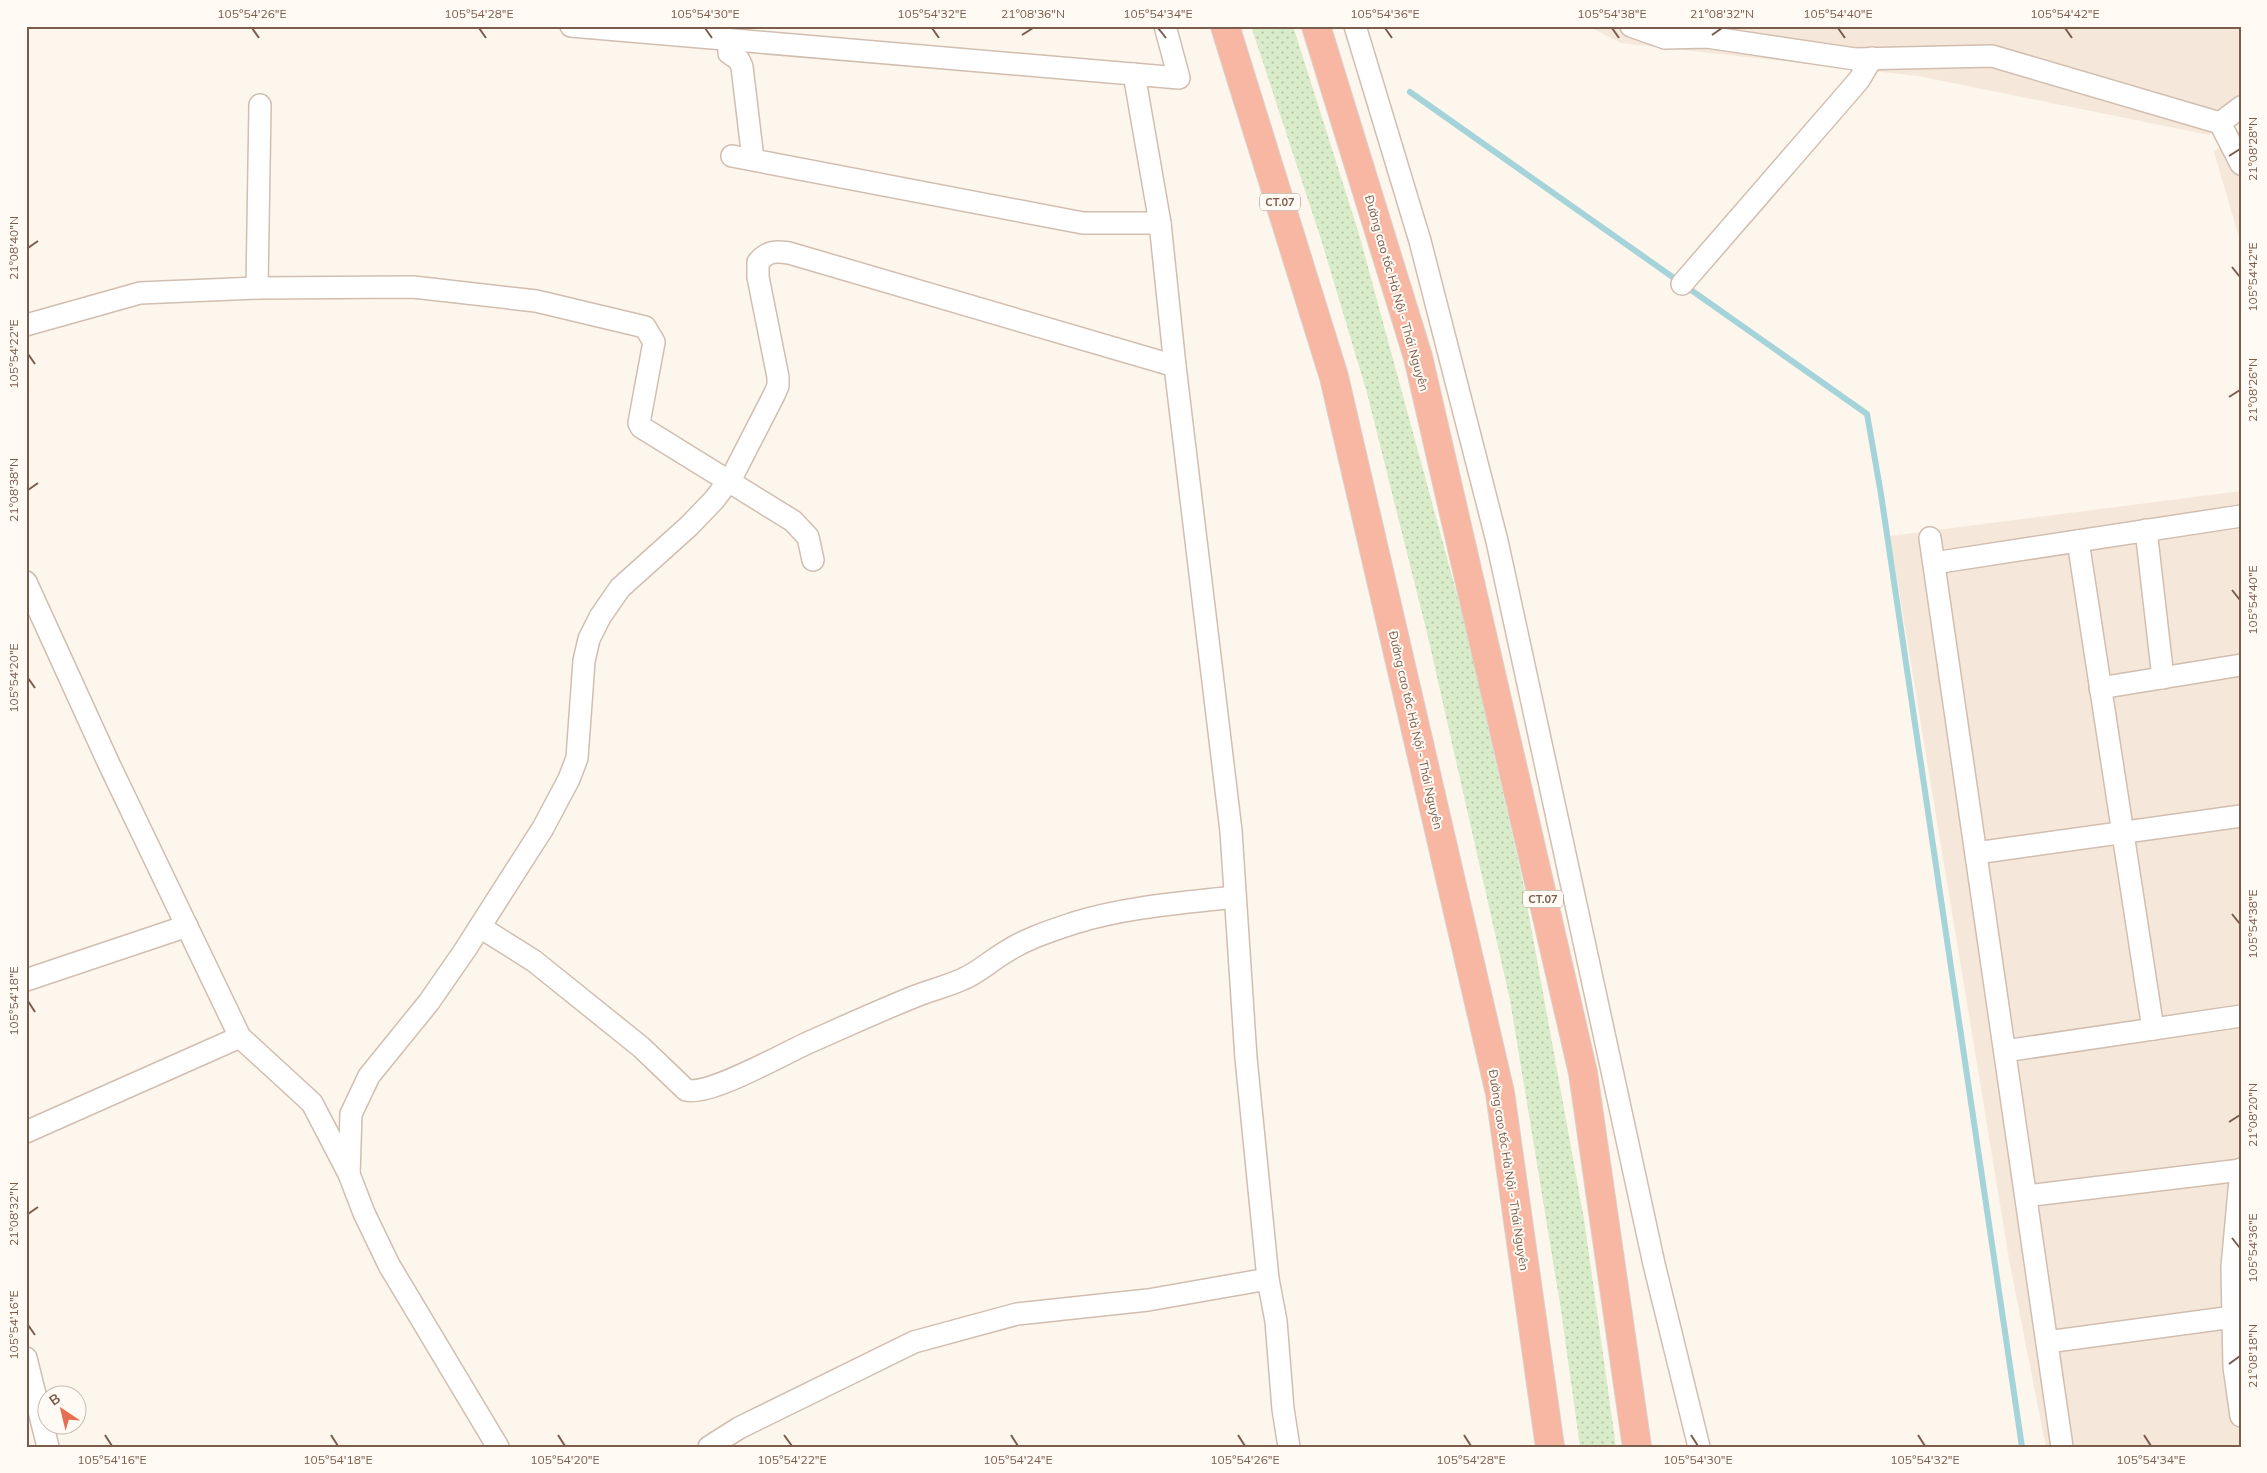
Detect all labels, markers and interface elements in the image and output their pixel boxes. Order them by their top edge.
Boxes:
text: 105°54'26"E [217,6,287,21]
text: 105°54'28"E [444,6,514,21]
text: 105°54'30"E [670,6,740,21]
text: 105°54'32"E [897,6,967,21]
text: 21°08'36"N [1001,6,1065,21]
text: 105°54'34"E [1123,6,1193,21]
text: 105°54'36"E [1350,6,1420,21]
text: 105°54'38"E [1577,6,1647,21]
text: 21°08'32"N [1690,6,1754,21]
text: 105°54'40"E [1803,6,1873,21]
text: 105°54'42"E [2030,6,2100,21]
text: 21°08'28"N [2245,117,2260,181]
road number: CT.07 [1260,193,1300,210]
street label: Đường cao tốc Hà Nội - Thái Nguyên [1362,193,1432,393]
text: 21°08'40"N [6,216,21,280]
text: 105°54'42"E [2245,242,2260,312]
text: 105°54'22"E [6,319,21,389]
text: 21°08'26"N [2245,358,2260,422]
text: 21°08'38"N [6,458,21,522]
text: 105°54'40"E [2245,565,2260,635]
street label: Đường cao tốc Hà Nội - Thái Nguyên [1386,629,1446,831]
text: 105°54'20"E [6,643,21,713]
text: 105°54'38"E [2245,889,2260,959]
road number: CT.07 [1523,891,1563,908]
text: 105°54'18"E [6,966,21,1036]
street label: Đường cao tốc Hà Nội - Thái Nguyên [1486,1068,1532,1272]
text: 21°08'20"N [2245,1083,2260,1147]
text: 21°08'32"N [6,1182,21,1246]
text: 105°54'36"E [2245,1213,2260,1283]
text: 105°54'16"E [6,1290,21,1360]
text: 21°08'18"N [2245,1324,2260,1388]
north arrow [38,1386,88,1436]
text: B [45,1389,64,1409]
text: 105°54'16"E [77,1452,147,1467]
text: 105°54'18"E [303,1452,373,1467]
text: 105°54'20"E [530,1452,600,1467]
text: 105°54'22"E [757,1452,827,1467]
text: 105°54'24"E [983,1452,1053,1467]
text: 105°54'26"E [1210,1452,1280,1467]
text: 105°54'28"E [1436,1452,1506,1467]
text: 105°54'30"E [1663,1452,1733,1467]
text: 105°54'32"E [1890,1452,1960,1467]
text: 105°54'34"E [2116,1452,2186,1467]

